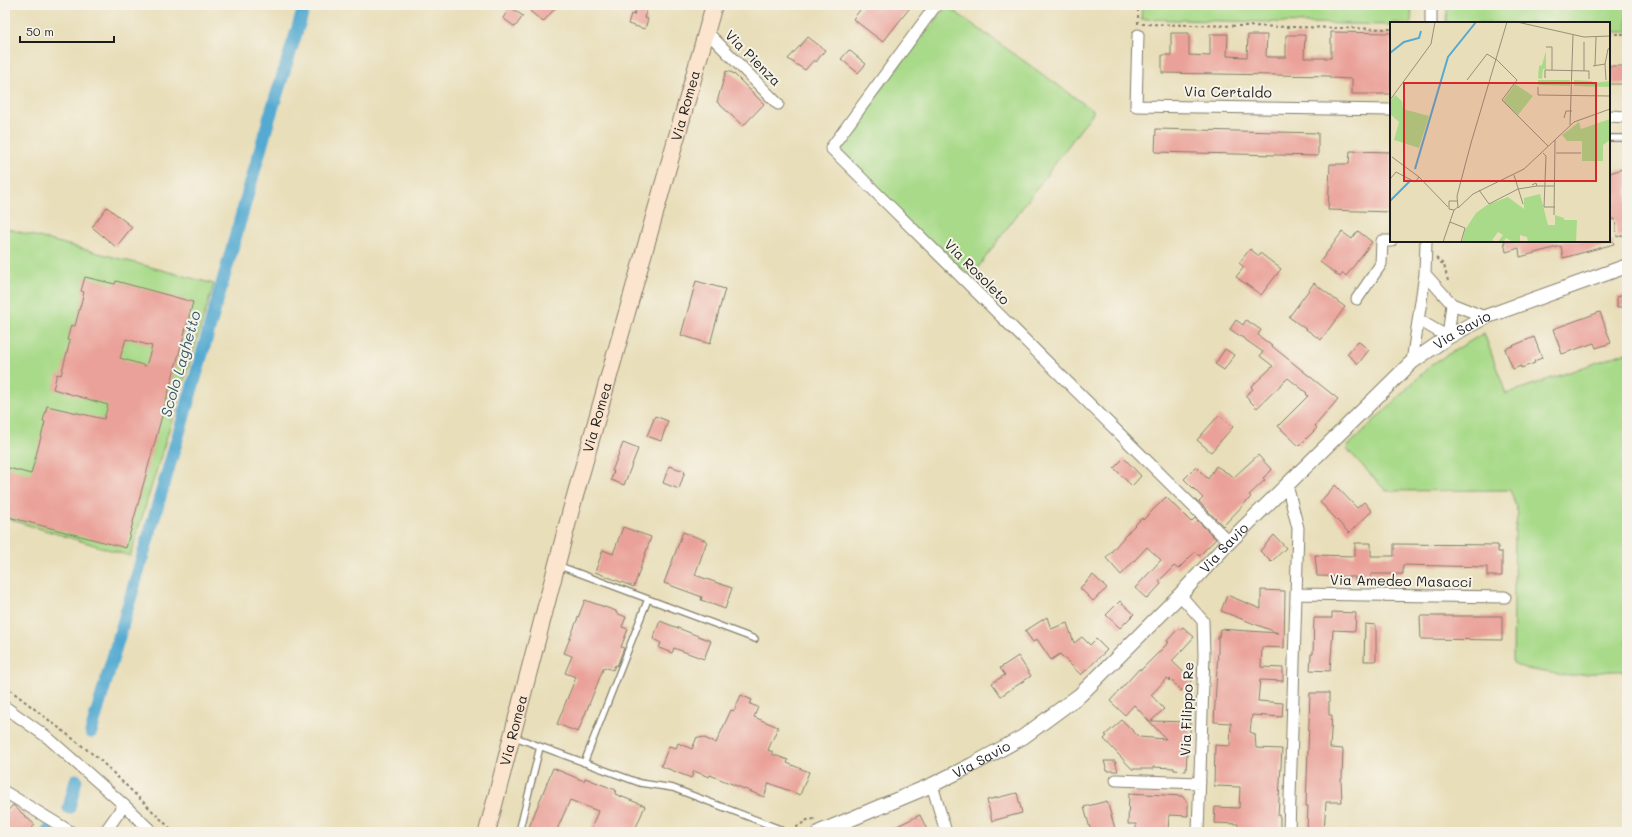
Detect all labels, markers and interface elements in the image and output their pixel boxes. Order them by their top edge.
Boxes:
scale bar [20,18,114,44]
inset map [1390,22,1610,242]
text: 50 m [26,23,54,39]
street label: Via Pienza [721,25,786,90]
street label: Via Romea [666,68,704,143]
street label: Via Certaldo [1184,81,1272,102]
street label: Via Rosoleto [940,235,1014,309]
street label: Via Savio [1429,306,1493,353]
water label: Scolo Laghetto [155,308,205,419]
street label: Via Romea [578,380,616,455]
street label: Via Savio [1195,518,1252,577]
street label: Via Amedeo Masacci [1330,570,1472,591]
street label: Via Filippo Re [1175,662,1198,756]
street label: Via Romea [495,693,531,768]
street label: Via Savio [949,736,1014,782]

